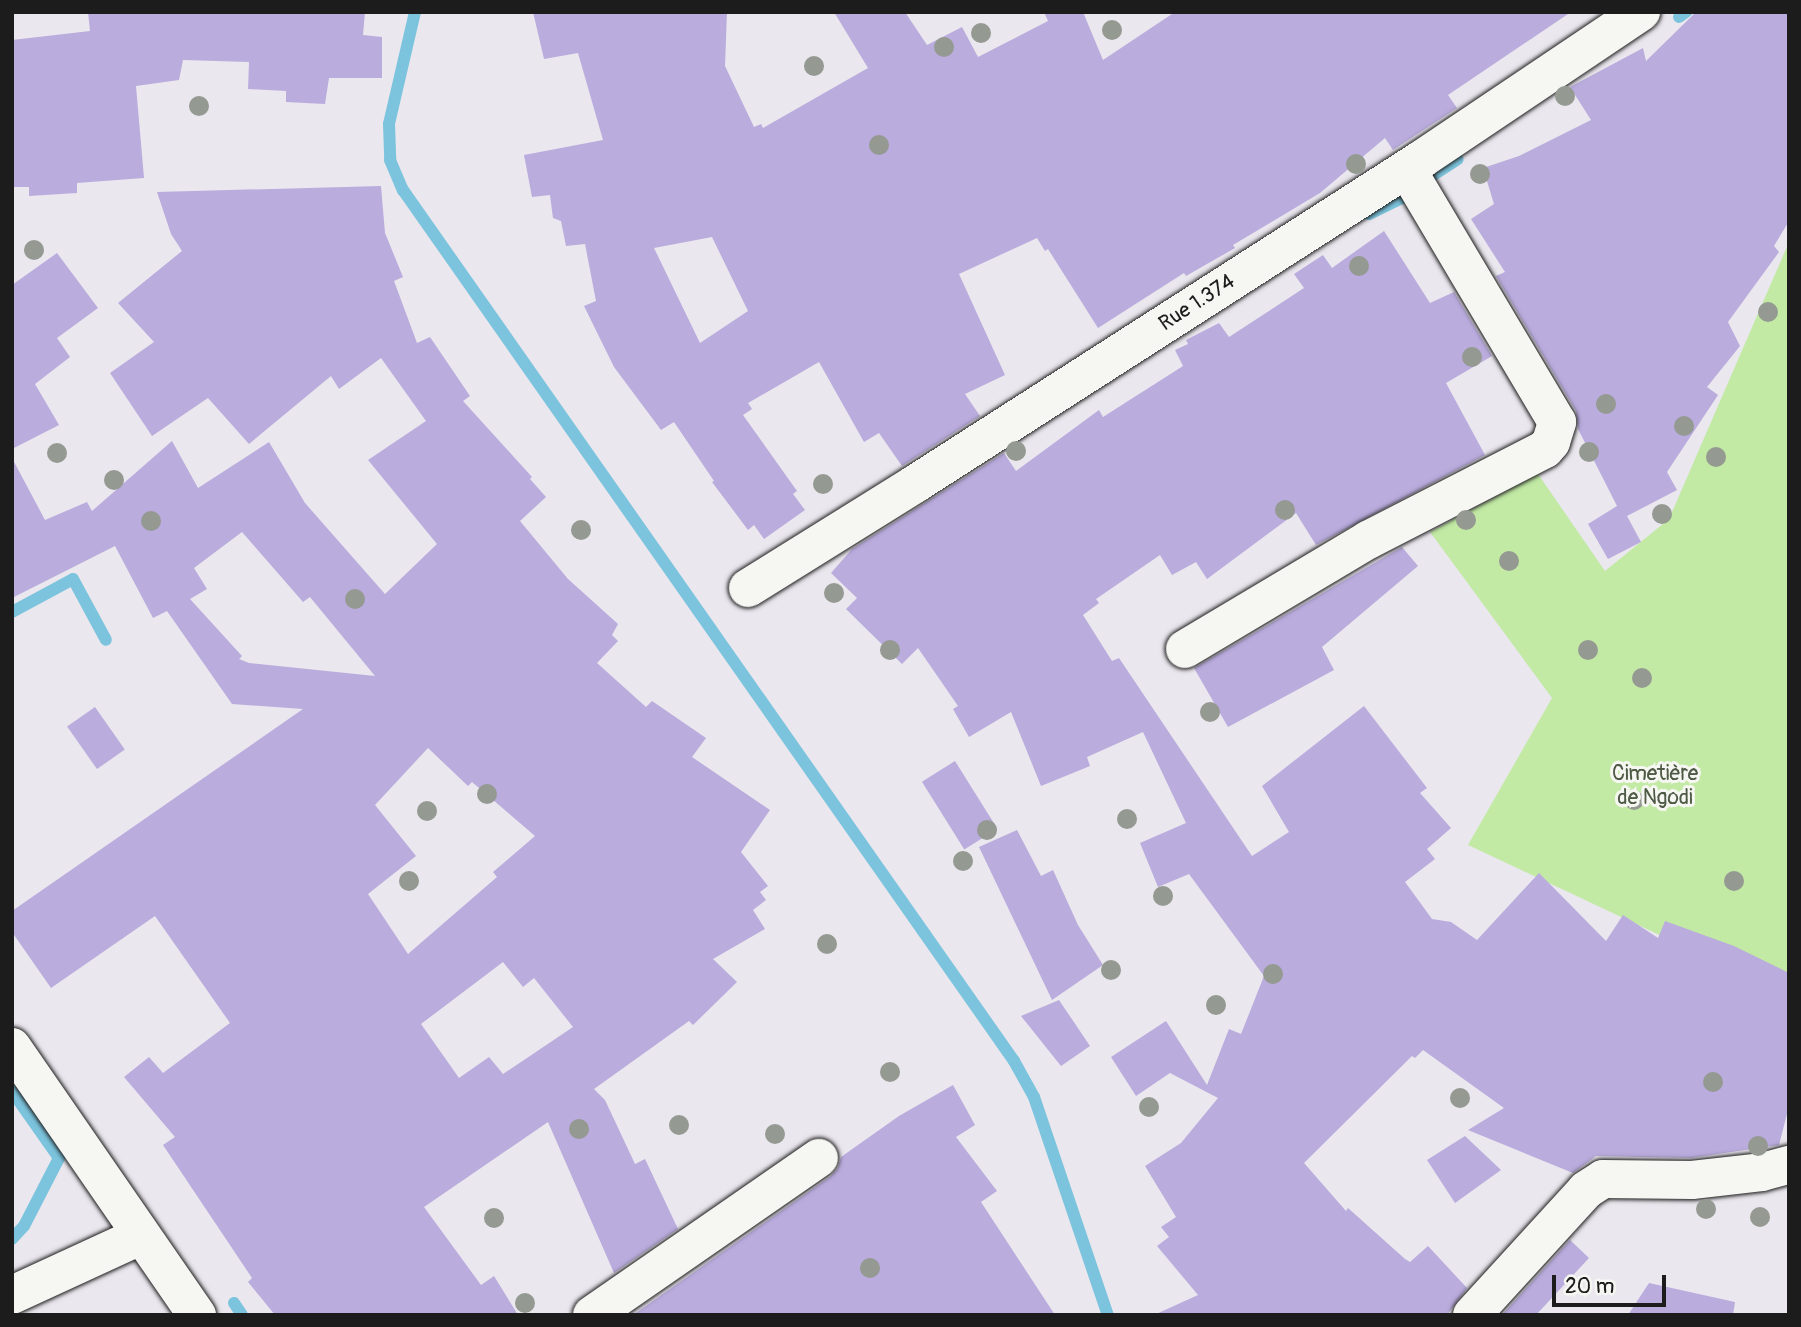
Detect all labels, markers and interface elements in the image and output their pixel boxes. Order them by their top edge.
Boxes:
street label: Rue 1.374 [1154,269,1240,337]
park label: Cimetière de Ngodi [1612,761,1698,811]
scale bar [1556,1260,1670,1304]
text: 20 m [1565,1273,1614,1300]

